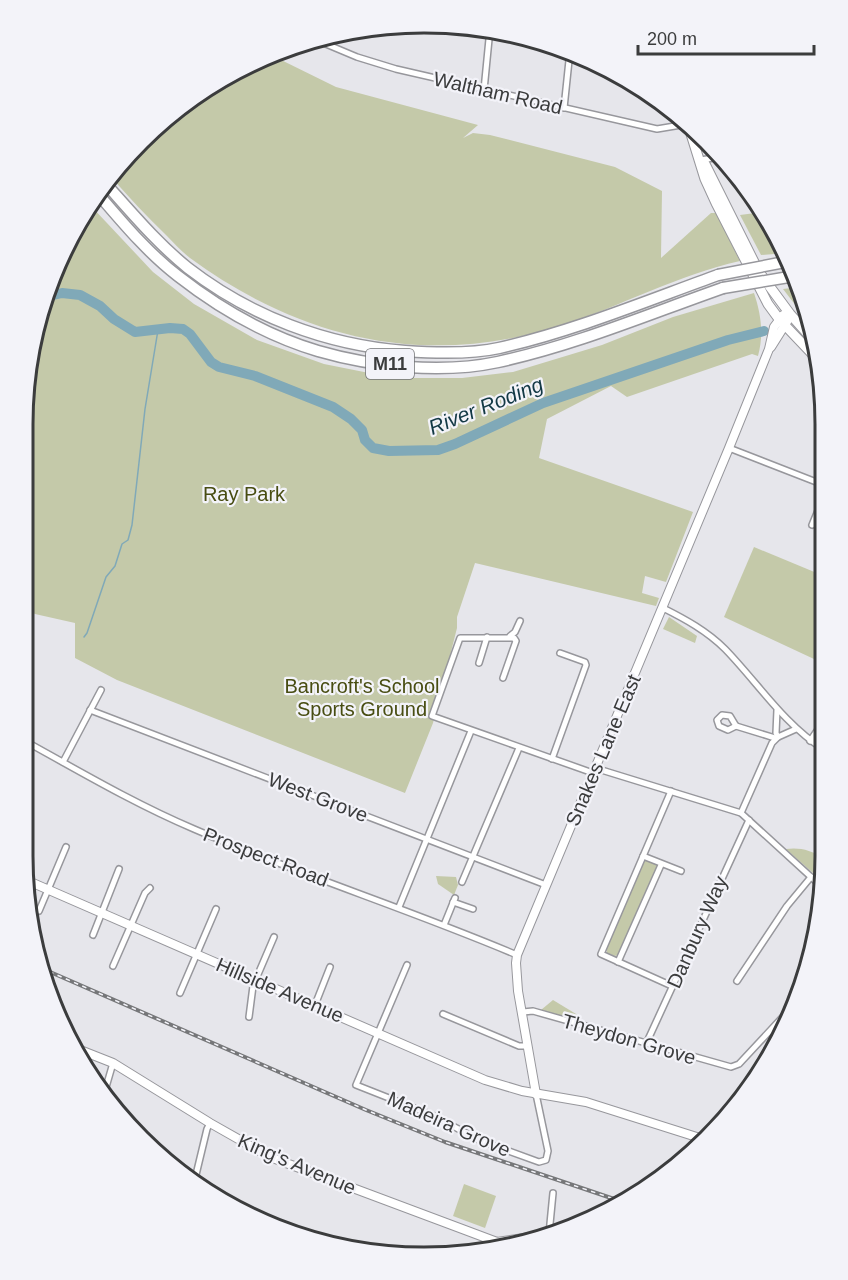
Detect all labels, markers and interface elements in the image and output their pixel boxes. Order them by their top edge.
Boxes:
scale bar [638,18,814,56]
text: 200 m [647,29,697,49]
street label: Waltham Road [431,67,565,119]
road number: M11 [366,349,414,379]
water label: River Roding [425,372,547,439]
park label: Ray Park [203,483,286,505]
street label: Snakes Lane East [561,671,645,829]
park label: Bancroft's School Sports Ground [284,675,440,720]
street label: West Grove [265,768,371,826]
street label: Prospect Road [200,823,332,891]
street label: Danbury Way [662,873,732,991]
street label: Hillside Avenue [213,953,347,1027]
street label: Theydon Grove [560,1009,698,1069]
street label: Madeira Grove [384,1087,514,1161]
street label: King's Avenue [235,1129,359,1199]

